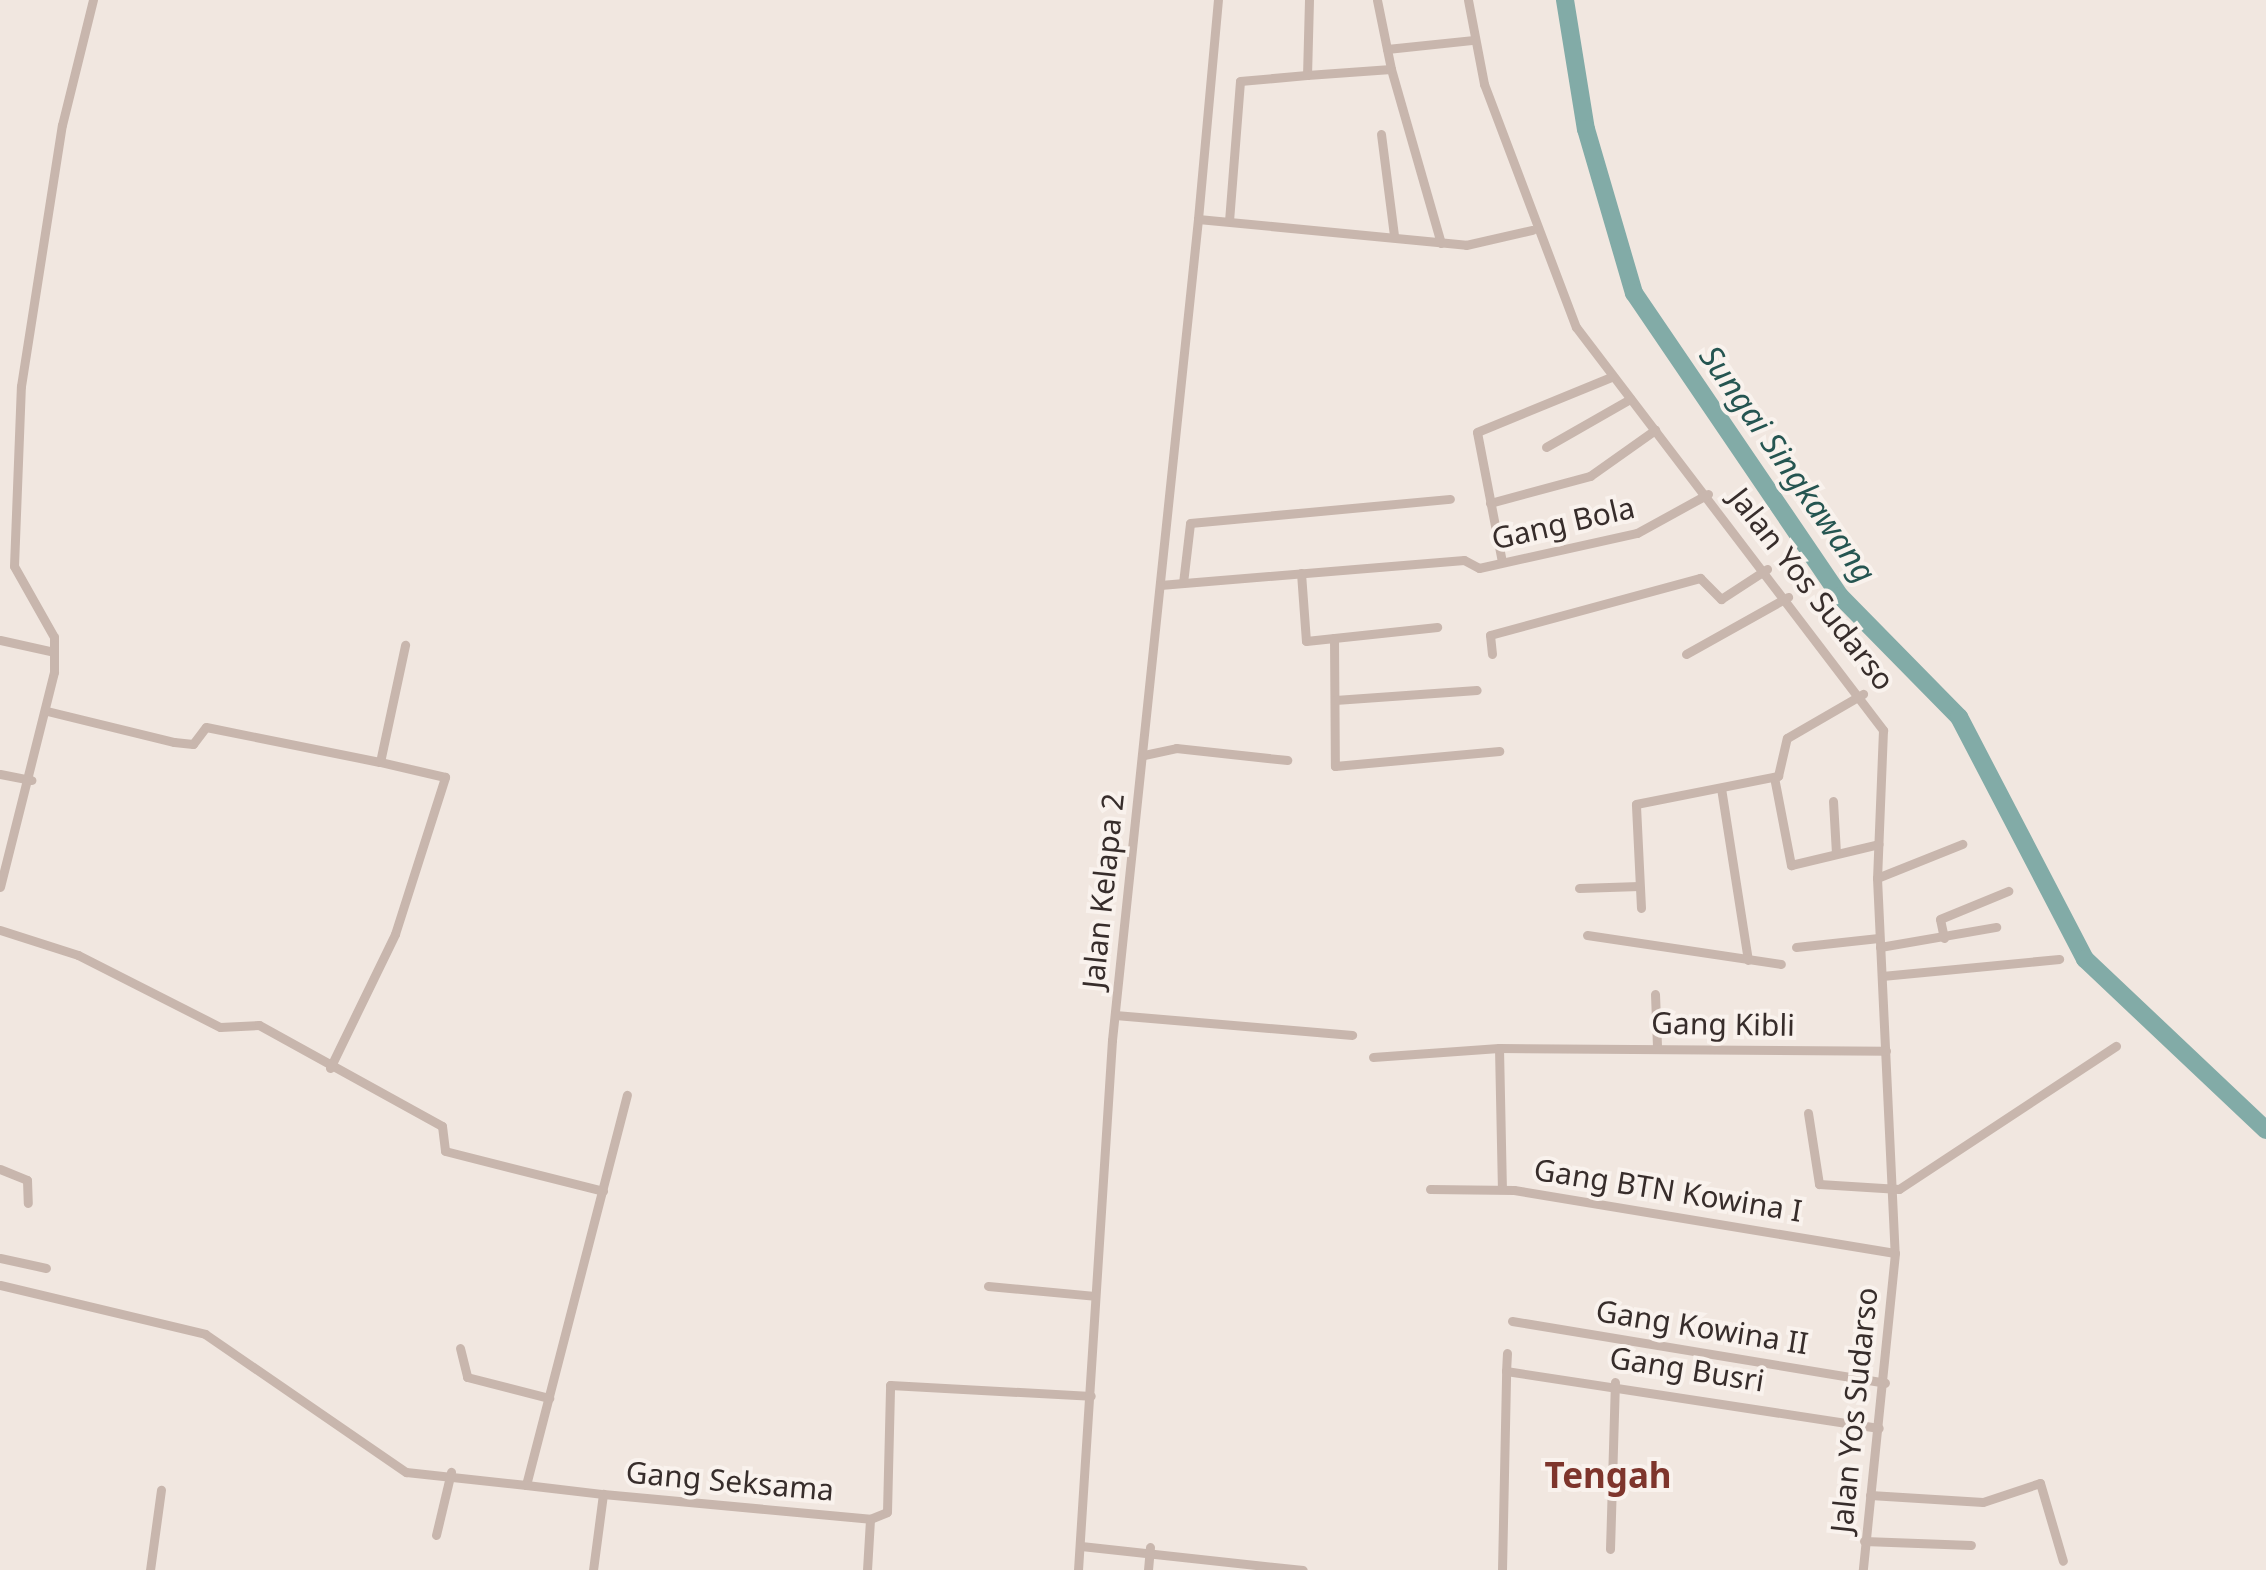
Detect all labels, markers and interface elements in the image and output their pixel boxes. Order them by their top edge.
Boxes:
water label: Sungai Singkawang [1692,338,1884,590]
street label: Jalan Yos Sudarso [1722,481,1902,697]
street label: Gang Bola [1488,489,1638,557]
street label: Jalan Kelapa 2 [1075,792,1131,990]
street label: Gang Kibli [1651,1005,1795,1043]
street label: Gang BTN Kowina I [1531,1151,1805,1229]
street label: Jalan Yos Sudarso [1823,1285,1885,1535]
street label: Gang Kowina II [1593,1292,1811,1362]
street label: Gang Busri [1607,1339,1767,1399]
street label: Gang Seksama [624,1454,836,1508]
district label: Tengah [1544,1454,1672,1496]

